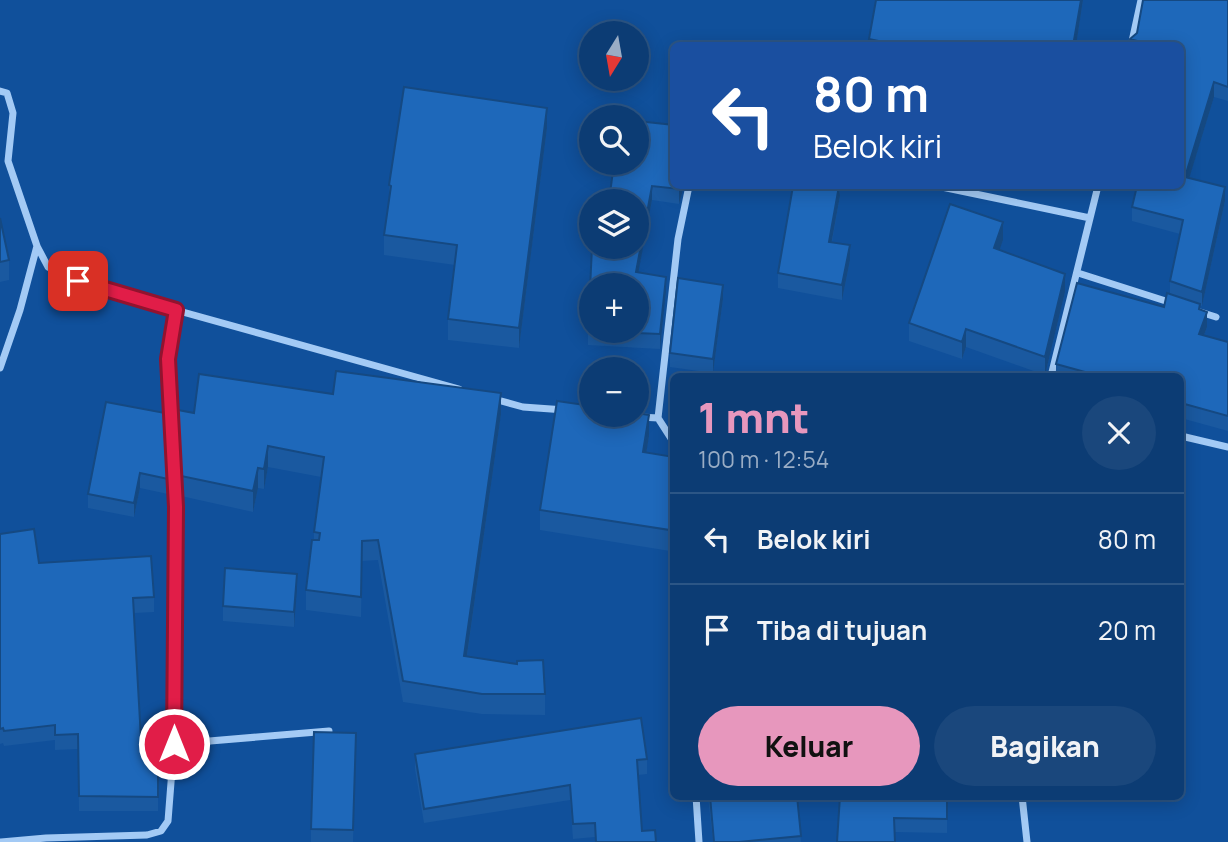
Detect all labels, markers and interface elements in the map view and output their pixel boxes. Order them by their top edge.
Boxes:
north arrow [579,21,649,91]
map controls [579,21,649,427]
text: 80 m [813,60,929,127]
icon: left [698,70,789,161]
button: search [579,105,649,175]
text: Belok kiri [813,124,942,168]
button: layers [579,189,649,259]
pin [48,251,108,311]
icon: arrive [59,262,97,300]
button: + [579,273,649,343]
button: − [579,357,649,427]
text: 1 mnt [698,388,809,446]
button: close [1082,396,1156,470]
text: 100 m · 12:54 [698,443,829,475]
icon: left [698,520,736,558]
text: Belok kiri [757,521,871,557]
text: 80 m [1098,521,1156,557]
icon: arrive [698,611,736,649]
text: Tiba di tujuan [757,612,927,648]
text: 20 m [1098,612,1156,648]
button: Keluar [698,706,920,786]
button: Bagikan [934,706,1156,786]
position arrow [137,707,211,781]

